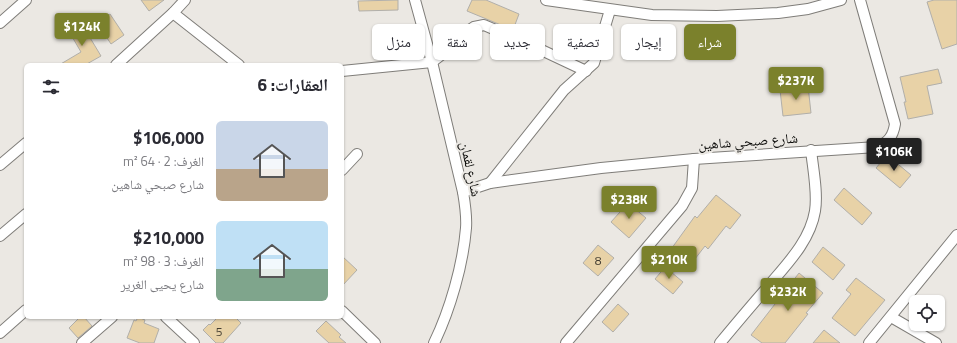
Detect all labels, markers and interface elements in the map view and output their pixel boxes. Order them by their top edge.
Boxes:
pin: $124K [54,13,110,47]
text: $124K [64,16,100,36]
chip: منزل [372,24,425,60]
chip: شقة [433,24,482,60]
chip: جديد [490,24,545,60]
chip: تصفية [553,24,613,60]
chip: إيجار [621,24,676,60]
chip: شراء [684,24,736,60]
pin: $237K [768,67,824,101]
text: $237K [778,70,814,90]
text: العقارات: 6 [257,72,328,98]
icon: filters [40,76,62,98]
text: $106,000 [133,125,204,151]
street label: شارع صبحي شاهين [697,127,799,156]
icon: home [248,137,296,185]
pin: $106K [866,138,922,172]
street label: شارع لقمان [455,140,488,198]
text: $106K [876,141,912,161]
text: الغرف: 2 · 64 m² [123,151,204,171]
text: شارع صبحي شاهين [111,174,204,194]
pin: $238K [601,186,657,220]
text: $238K [611,189,647,209]
text: $210,000 [133,225,204,251]
icon: home [248,237,296,285]
pin: $210K [641,246,697,280]
text: $210K [651,249,687,269]
text: الغرف: 3 · 98 m² [123,251,204,271]
house number: 8 [595,251,602,270]
text: شارع يحيى الغرير [121,274,204,294]
pin: $232K [760,278,816,312]
text: $232K [770,281,806,301]
map controls [909,295,945,331]
button: locate [909,295,945,331]
house number: 5 [216,322,223,341]

